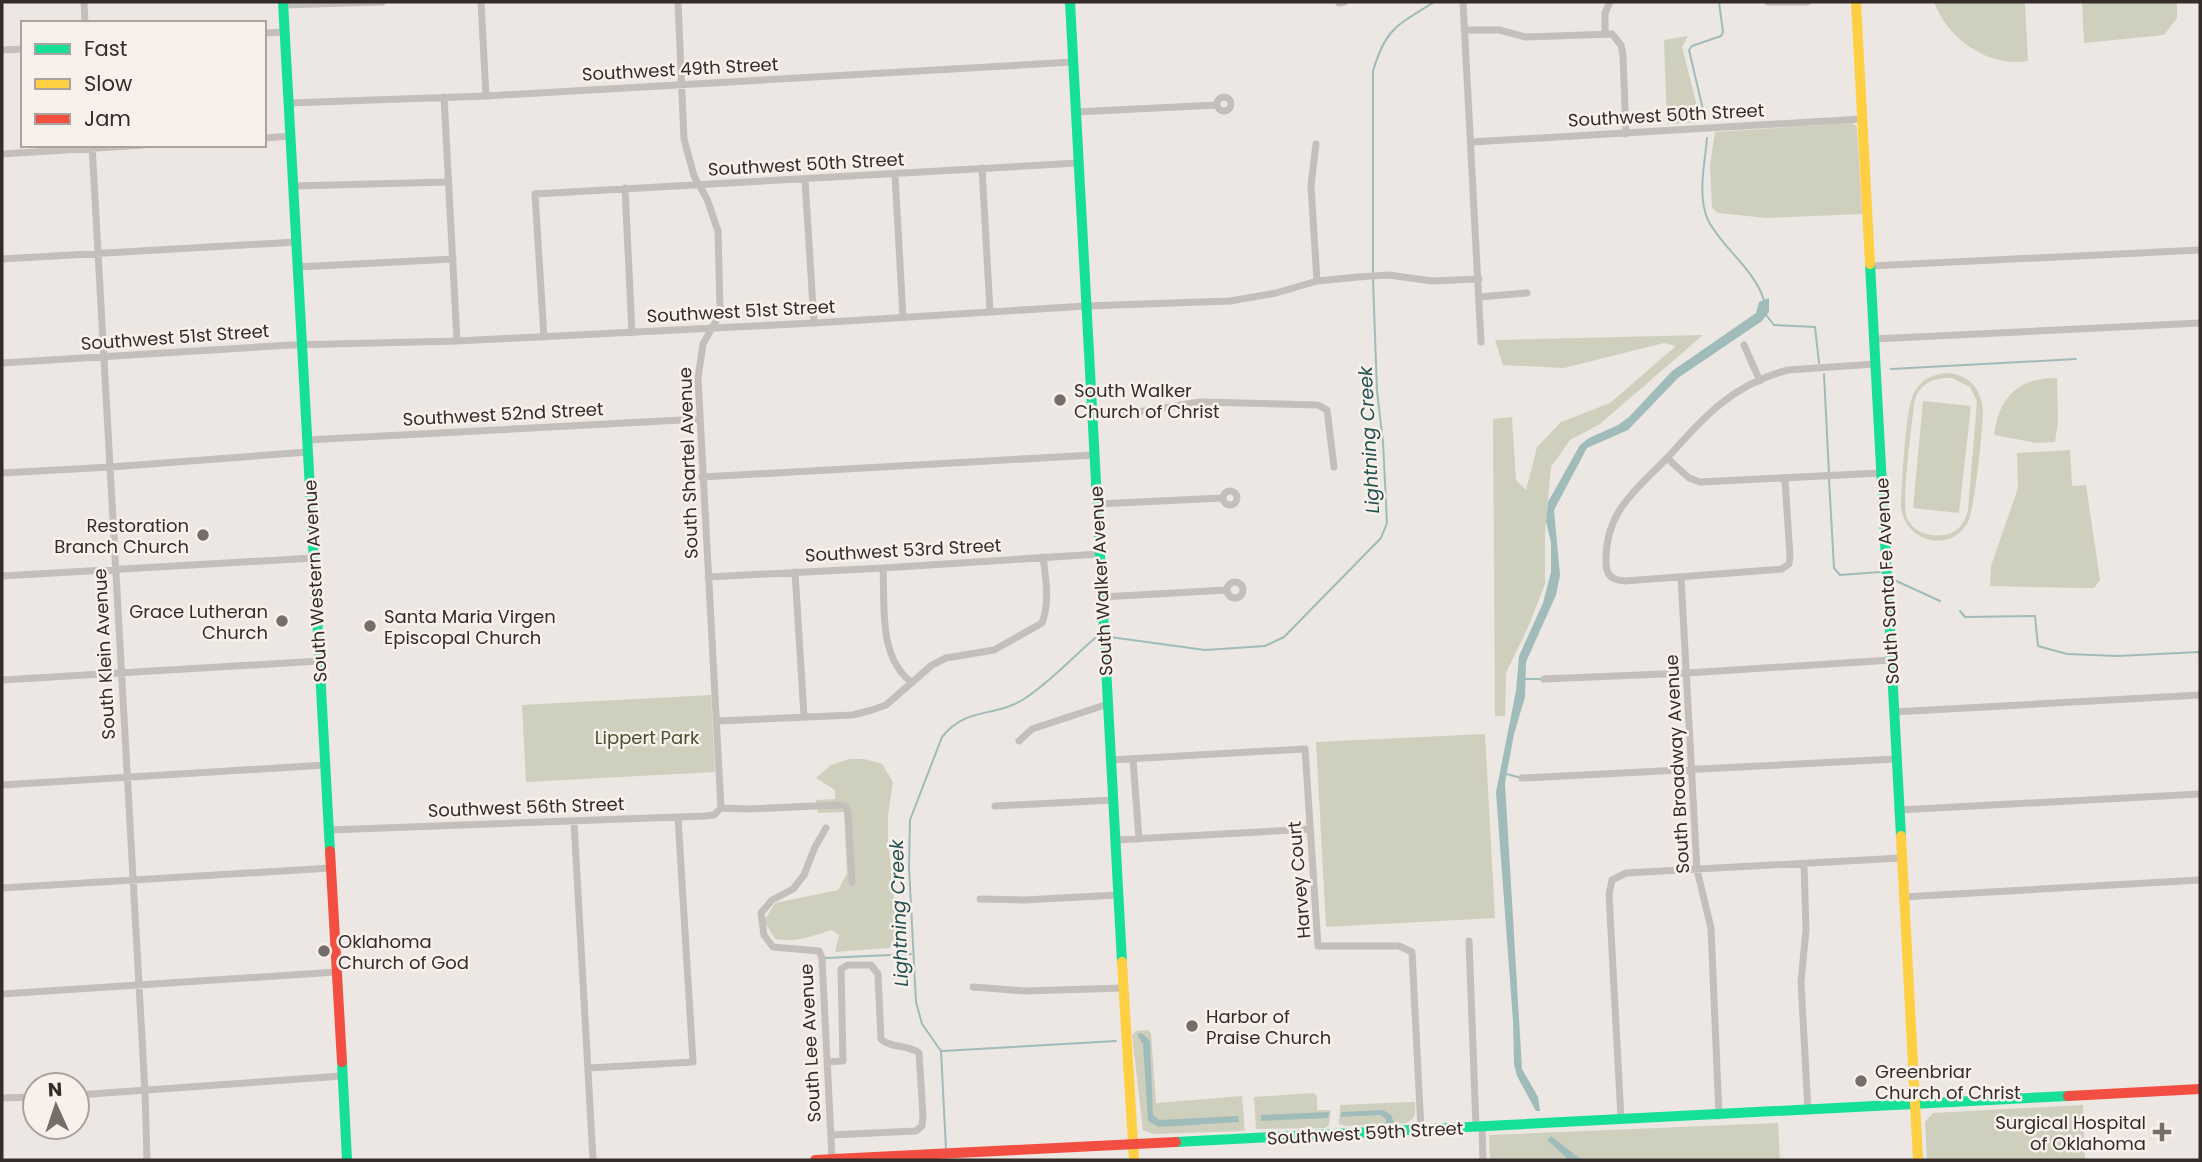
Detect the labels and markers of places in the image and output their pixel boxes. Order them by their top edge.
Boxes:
place label: South Walker Church of Christ [1074,378,1220,424]
marker: South Walker Church of Christ [1052,392,1068,408]
place label: Restoration Branch Church [54,513,189,559]
marker: Restoration Branch Church [195,527,211,543]
place label: Grace Lutheran Church [129,599,268,645]
place label: Santa Maria Virgen Episcopal Church [384,604,556,650]
marker: Grace Lutheran Church [274,613,290,629]
marker: Santa Maria Virgen Episcopal Church [362,618,378,634]
place label: Oklahoma Church of God [338,929,469,975]
marker: Oklahoma Church of God [316,943,332,959]
place label: Harbor of Praise Church [1206,1004,1331,1050]
marker: Harbor of Praise Church [1184,1018,1200,1034]
place label: Greenbriar Church of Christ [1875,1059,2021,1105]
marker: Greenbriar Church of Christ [1853,1073,1869,1089]
place label: Surgical Hospital of Oklahoma [1995,1110,2146,1156]
marker: Surgical Hospital of Oklahoma [2152,1122,2172,1142]

